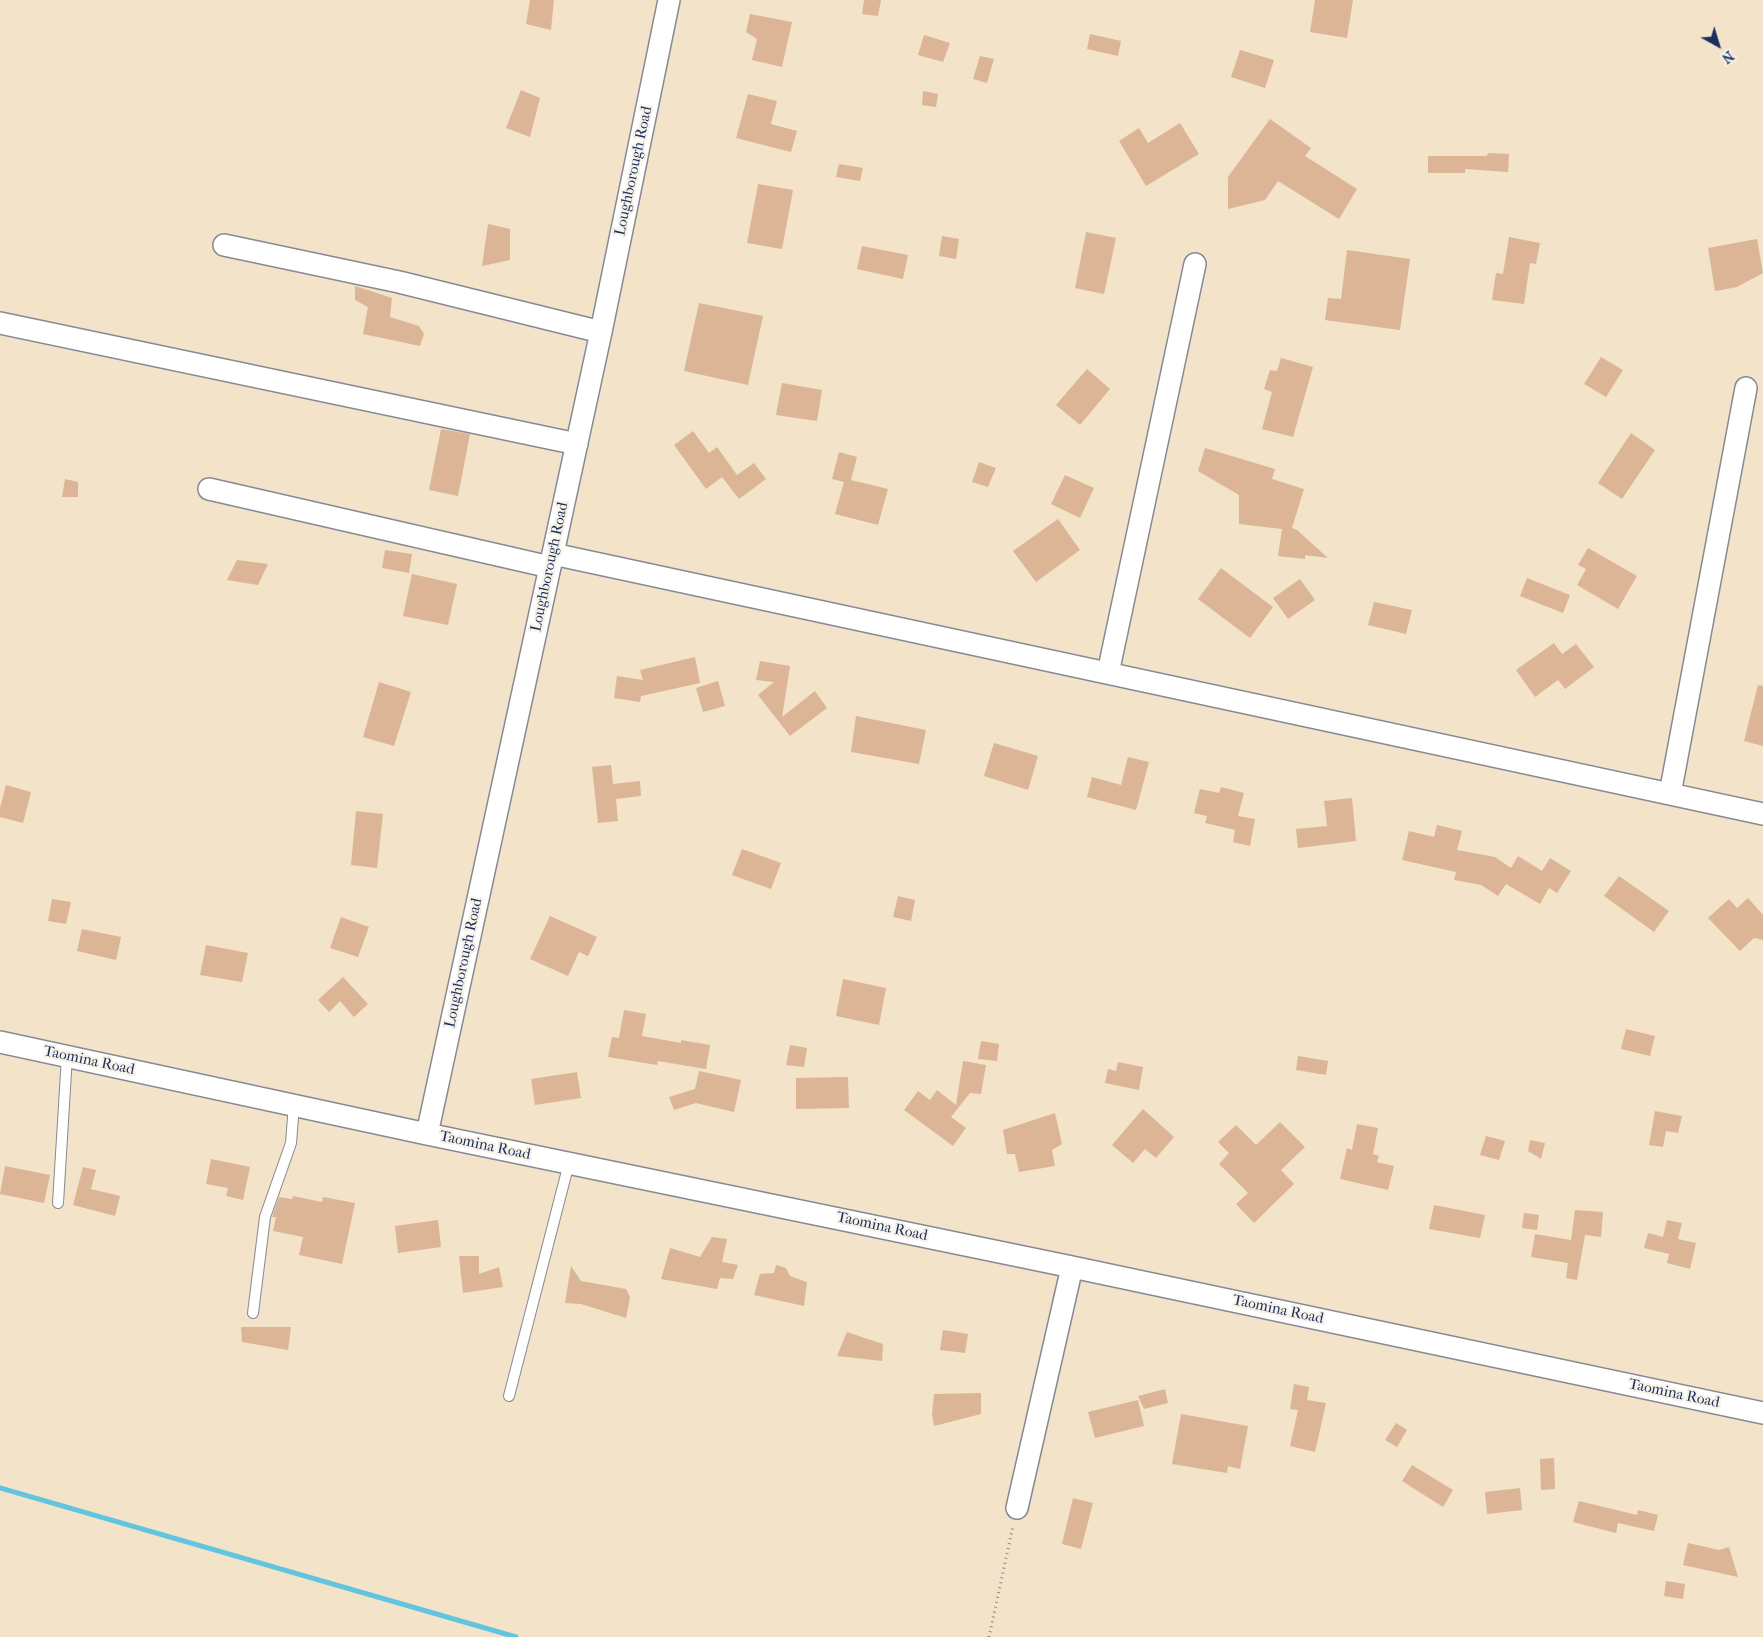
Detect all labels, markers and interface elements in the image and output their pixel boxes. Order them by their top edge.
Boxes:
north arrow [1693,20,1743,70]
text: N [1718,47,1737,67]
street label: Loughborough Road [611,105,657,237]
street label: Loughborough Road [527,501,573,633]
street label: Loughborough Road [441,897,487,1029]
street label: Taomina Road [42,1043,136,1079]
street label: Taomina Road [438,1128,532,1164]
street label: Taomina Road [835,1209,929,1245]
street label: Taomina Road [1231,1292,1325,1328]
street label: Taomina Road [1627,1376,1721,1412]

